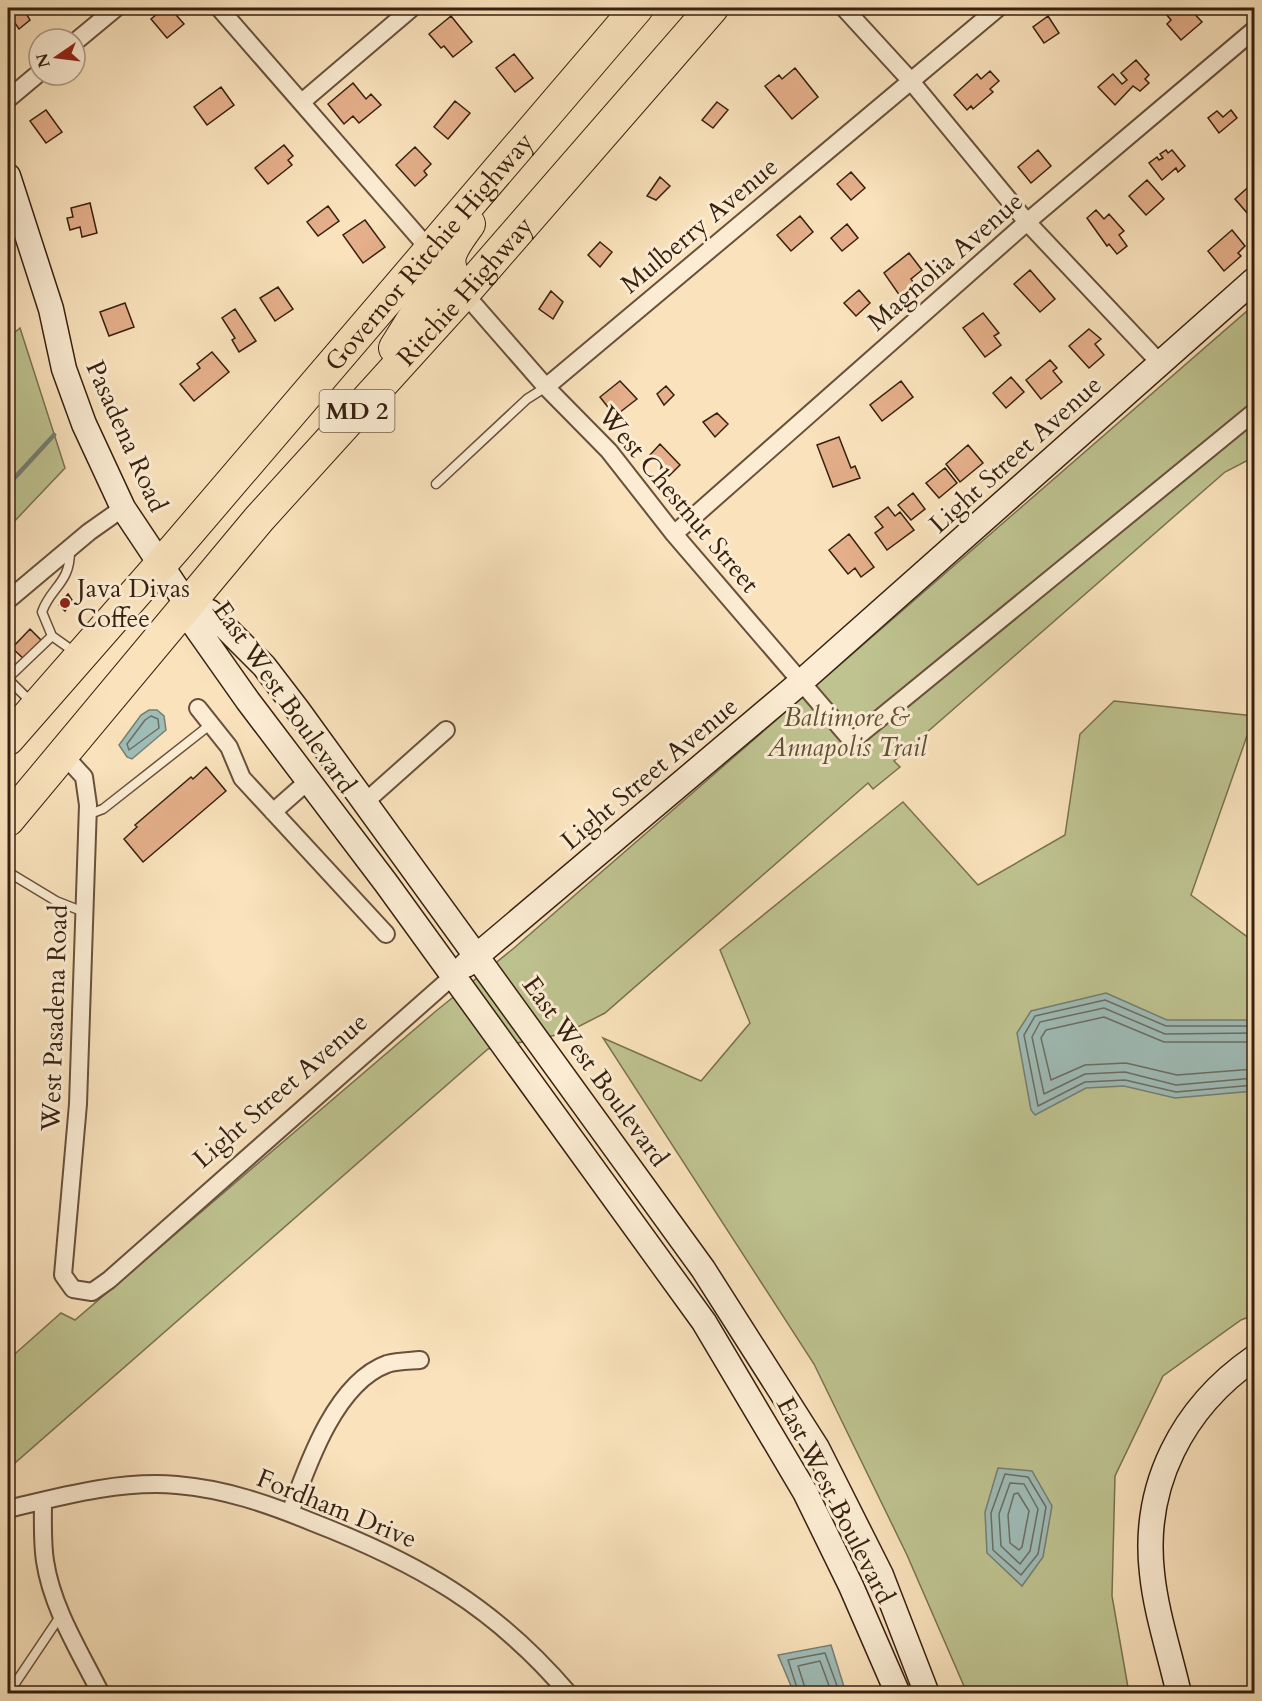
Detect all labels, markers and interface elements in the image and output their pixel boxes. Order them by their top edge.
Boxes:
north arrow [27,27,87,87]
text: N [31,51,56,70]
street label: Governor Ritchie Highway [317,126,539,376]
street label: Mulberry Avenue [613,149,785,302]
street label: Magnolia Avenue [860,184,1031,339]
street label: Ritchie Highway [390,209,540,371]
street label: Pasadena Road [78,355,176,518]
street label: Light Street Avenue [922,367,1109,541]
road number: MD 2 [320,390,394,432]
street label: West Chestnut Street [589,398,767,600]
place label: Java Divas Coffee [73,571,190,636]
street label: East West Boulevard [205,594,364,801]
marker: Java Divas Coffee [58,596,72,610]
street label: Light Street Avenue [553,689,745,858]
park label: Baltimore & Annapolis Trail [766,700,928,765]
street label: West Pasadena Road [33,904,76,1133]
street label: East West Boulevard [515,969,677,1174]
street label: Light Street Avenue [185,1005,375,1176]
street label: East West Boulevard [768,1391,903,1610]
street label: Fordham Drive [252,1460,422,1556]

